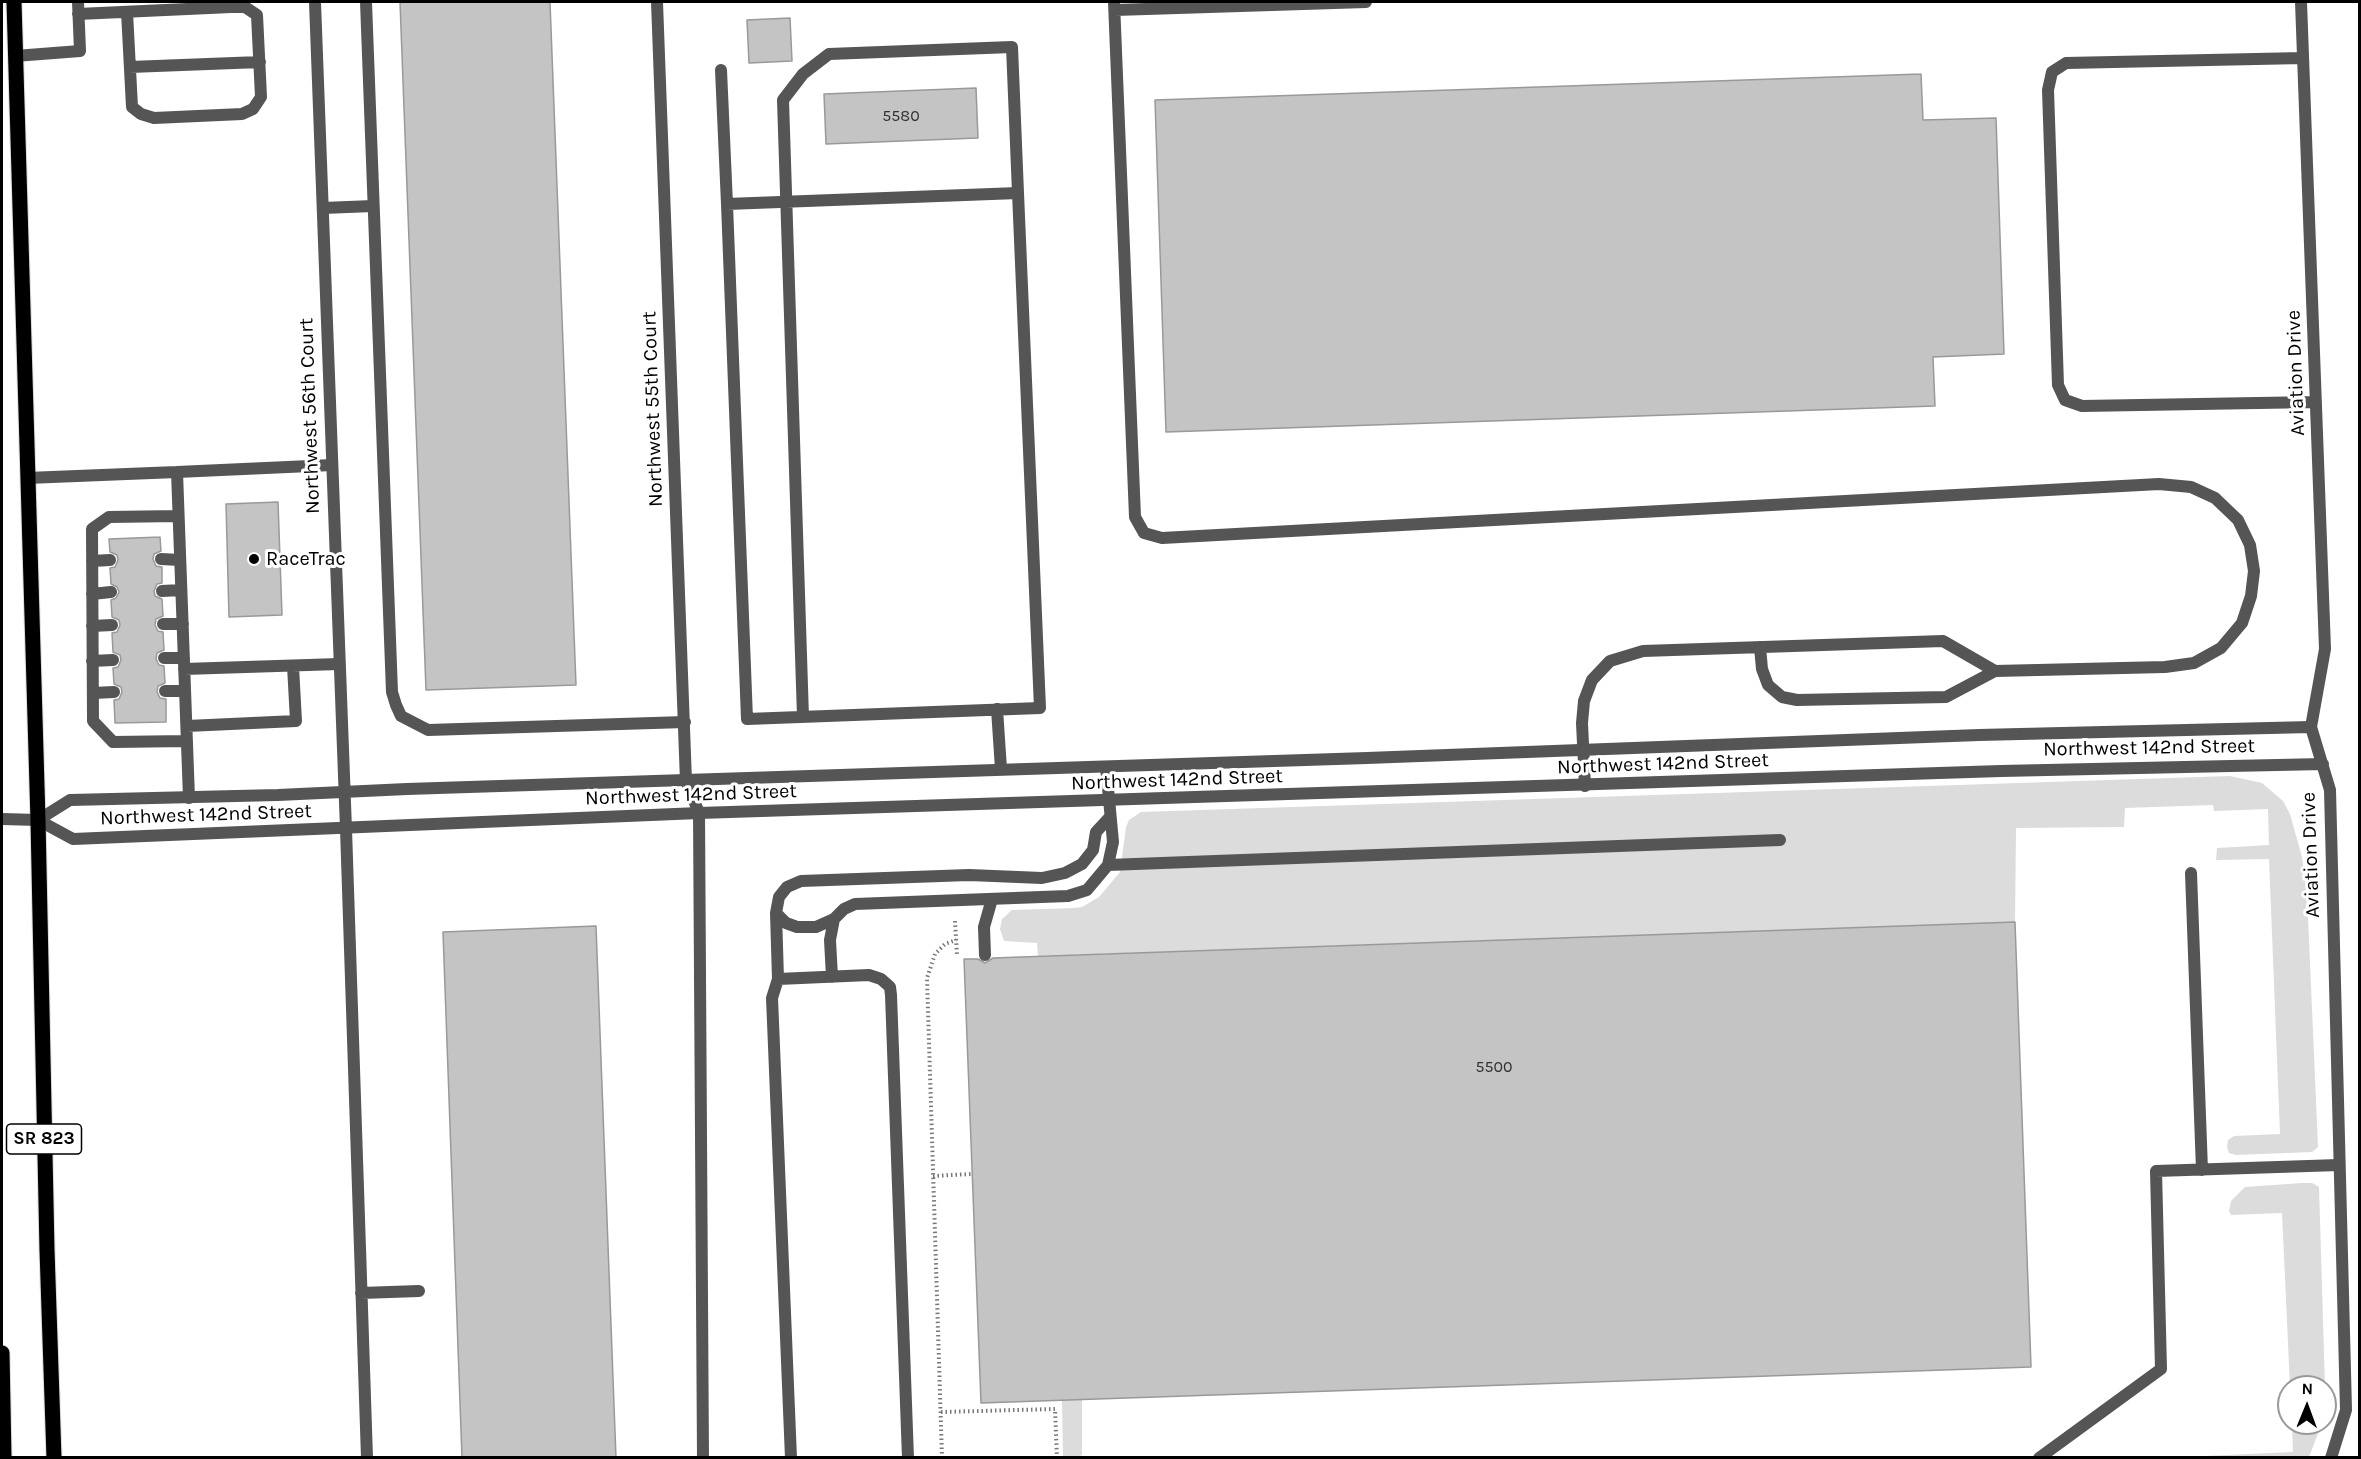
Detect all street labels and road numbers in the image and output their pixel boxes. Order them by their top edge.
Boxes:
street label: Aviation Drive [2282,310,2310,436]
street label: Northwest 55th Court [638,311,668,507]
street label: Northwest 56th Court [295,318,325,514]
street label: Northwest 142nd Street [2043,734,2255,762]
street label: Northwest 142nd Street [1557,748,1769,780]
street label: Northwest 142nd Street [1071,764,1283,796]
street label: Northwest 142nd Street [585,779,797,811]
street label: Aviation Drive [2297,792,2325,918]
street label: Northwest 142nd Street [100,799,312,831]
road number: SR 823 [6,1124,82,1154]

